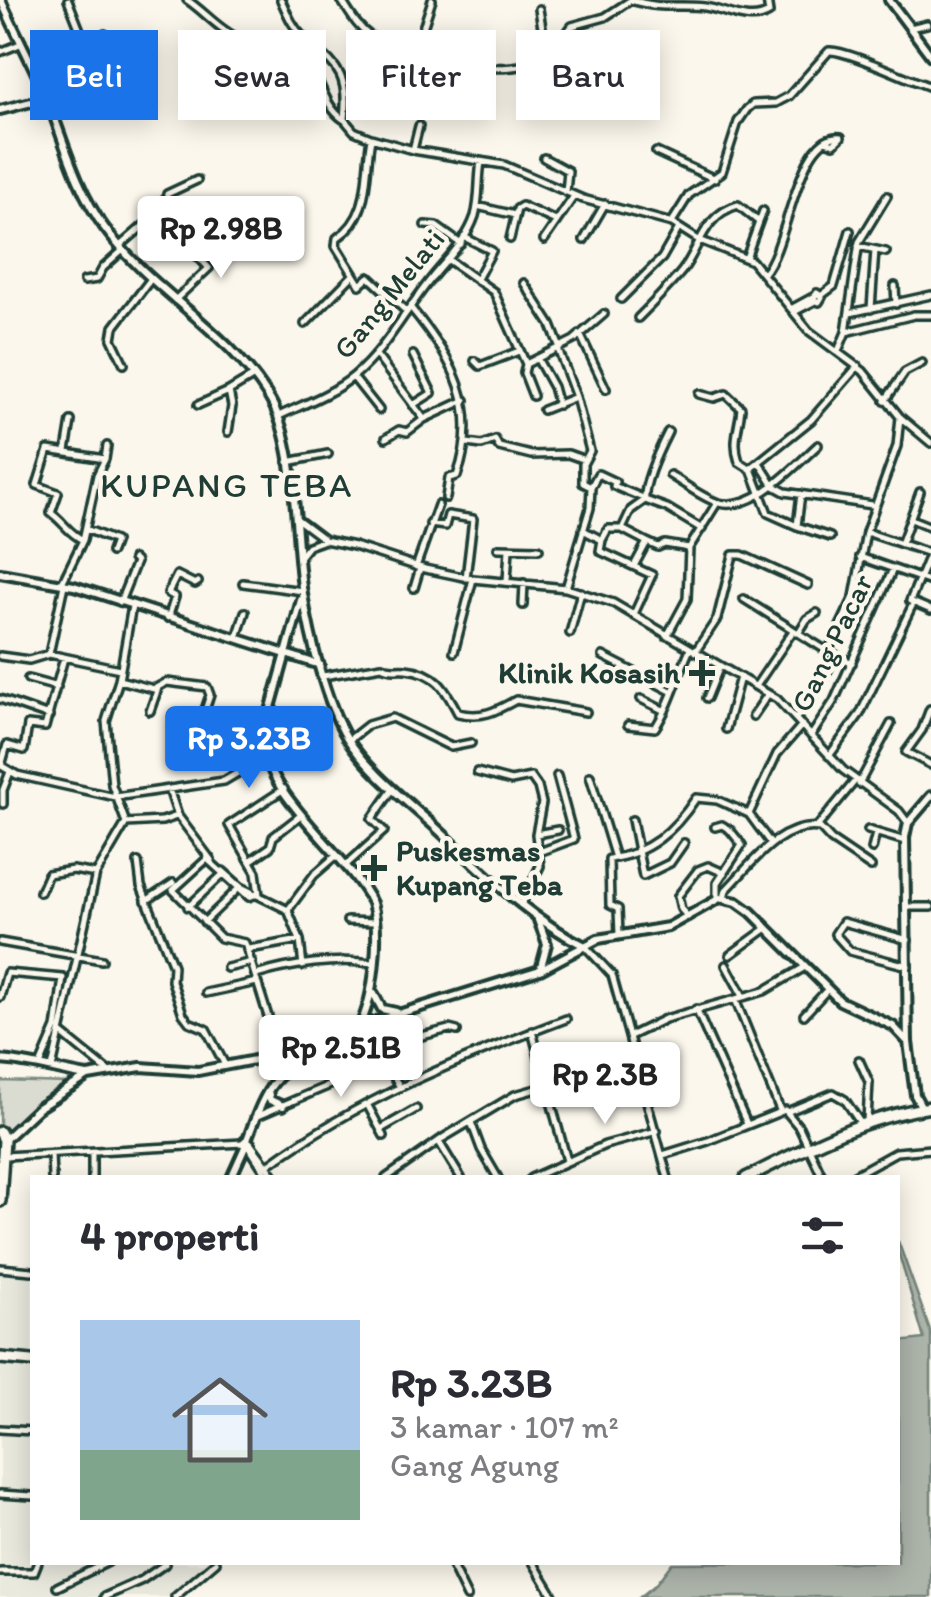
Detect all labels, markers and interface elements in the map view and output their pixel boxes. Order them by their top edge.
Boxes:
chip: Beli [30,30,158,120]
chip: Sewa [178,30,326,120]
chip: Filter [346,30,496,120]
chip: Baru [516,30,660,120]
pin: Rp 2.98B [118,196,324,281]
text: Rp 2.98B [159,209,283,247]
street label: Gang Melati [325,221,452,366]
district label: KUPANG TEBA [100,464,354,506]
street label: Gang Pacar [782,568,881,718]
place label: Klinik Kosasih [498,654,681,691]
marker: Klinik Kosasih [689,660,715,686]
pin: Rp 3.23B [146,706,352,791]
text: Rp 3.23B [187,719,311,757]
place label: Puskesmas Kupang Teba [396,832,563,903]
marker: Puskesmas Kupang Teba [361,855,387,881]
pin: Rp 2.51B [238,1015,444,1100]
text: Rp 2.51B [281,1028,401,1066]
pin: Rp 2.3B [513,1042,697,1127]
text: Rp 2.3B [552,1055,658,1093]
icon: filters [795,1208,850,1263]
text: 4 properti [80,1210,259,1261]
text: Rp 3.23B [390,1357,552,1408]
icon: home [160,1360,280,1480]
text: 3 kamar · 107 m² [390,1408,619,1446]
text: Gang Agung [390,1446,559,1484]

